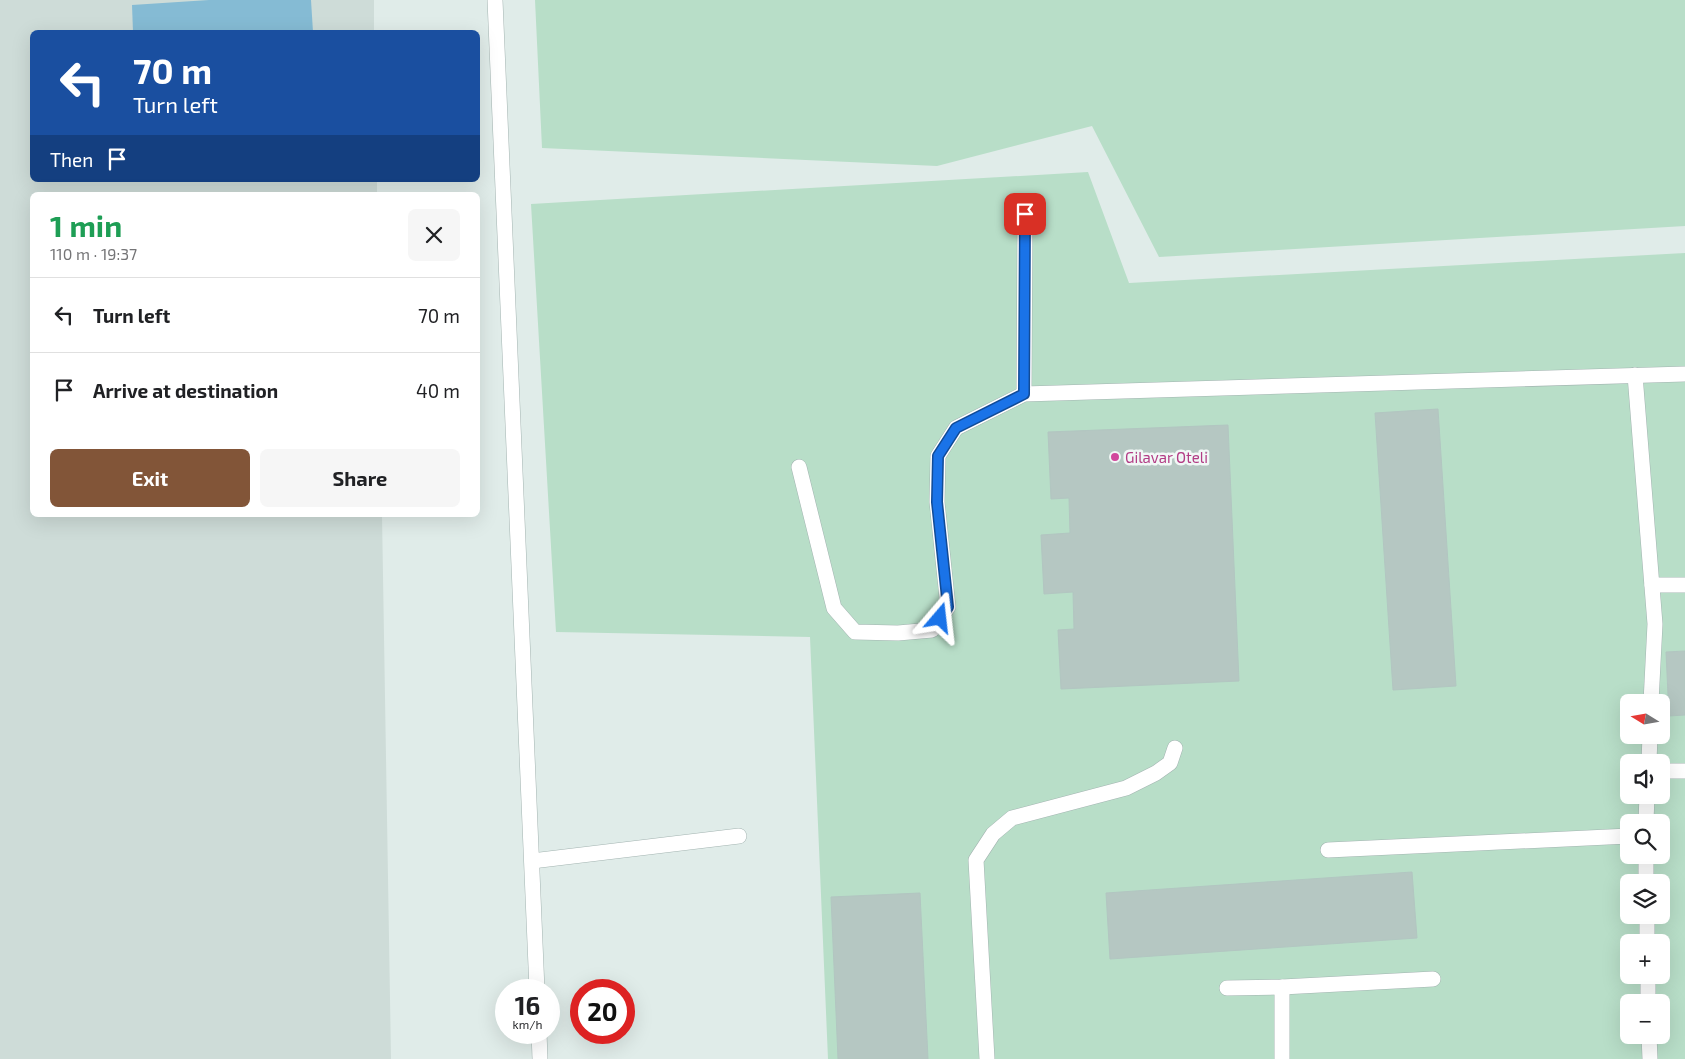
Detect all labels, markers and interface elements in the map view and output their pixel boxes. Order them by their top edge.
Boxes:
text: 70 m [133,49,212,91]
icon: left [50,50,115,115]
text: Turn left [133,91,218,117]
icon: arrive [103,145,131,173]
text: Then [50,148,93,171]
pin [1004,193,1046,235]
icon: arrive [1011,200,1039,228]
text: 1 min [50,207,122,243]
button: close [408,209,460,261]
text: 110 m · 19:37 [50,244,137,263]
icon: left [50,301,78,329]
text: Turn left [93,304,170,327]
text: 70 m [418,304,460,327]
icon: arrive [50,376,78,404]
text: Arrive at destination [93,379,278,402]
text: 40 m [416,379,460,402]
place label: Gilavar Oteli [1125,448,1208,466]
button: Exit [50,449,250,507]
button: Share [260,449,460,507]
marker: Gilavar Oteli [1109,451,1121,463]
position arrow [913,591,965,643]
north arrow [1620,694,1670,744]
map controls [1620,694,1670,1044]
button: sound [1620,754,1670,804]
button: search [1620,814,1670,864]
button: layers [1620,874,1670,924]
button: + [1620,934,1670,984]
speed limit sign: 20 [570,979,635,1044]
text: 16 [515,990,540,1020]
button: − [1620,994,1670,1044]
text: km/h [513,1017,542,1031]

